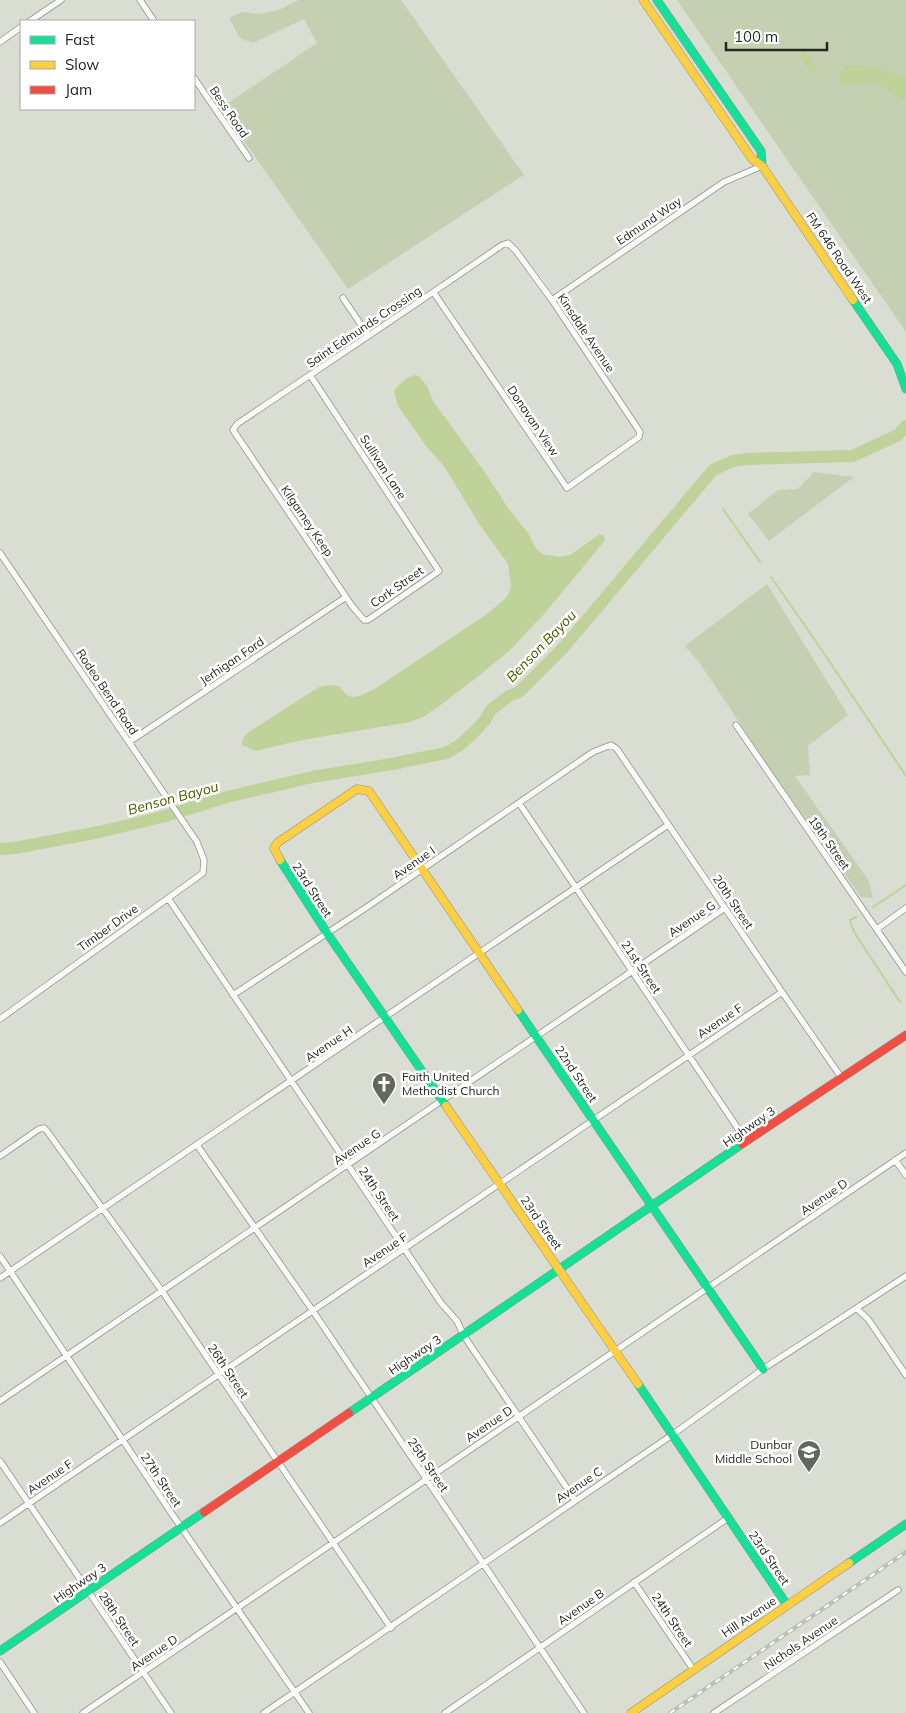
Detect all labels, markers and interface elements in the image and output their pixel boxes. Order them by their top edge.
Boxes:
legend [20,20,195,110]
scale bar [726,20,827,52]
text: 100 m [734,27,778,46]
text: Fast [65,30,95,49]
text: Slow [65,55,99,74]
text: Jam [65,80,92,99]
street label: Bess Road [207,83,252,140]
street label: Edmund Way [613,193,685,248]
street label: FM 646 Road West [803,209,875,306]
street label: Saint Edmunds Crossing [303,283,424,371]
street label: Kinsdale Avenue [554,290,618,375]
street label: Donavan View [504,383,563,459]
street label: Sullivan Lane [357,432,410,502]
street label: Kilgarney Keep [278,482,337,559]
street label: Cork Street [367,563,426,610]
water label: Benson Bayou [502,606,580,686]
street label: Jerhigan Ford [197,634,267,688]
street label: Rodeo Bend Road [73,646,142,737]
water label: Benson Bayou [126,777,220,819]
street label: 19th Street [805,813,853,872]
street label: Avenue I [390,843,438,883]
street label: 23rd Street [289,860,336,920]
street label: 20th Street [710,872,757,932]
street label: Avenue G [665,897,718,940]
street label: Timber Drive [75,901,141,954]
street label: 21st Street [618,937,665,996]
street label: Avenue F [694,1000,746,1041]
street label: Avenue H [302,1022,355,1065]
street label: 22nd Street [552,1043,601,1105]
place label: Faith United Methodist Church [402,1069,500,1098]
church icon: Faith United Methodist Church [371,1071,397,1105]
street label: Highway 3 [720,1103,778,1150]
street label: Avenue G [330,1125,383,1168]
street label: 24th Street [356,1164,403,1224]
street label: Avenue D [797,1175,850,1218]
street label: 23rd Street [517,1193,565,1252]
street label: Avenue F [359,1229,411,1270]
street label: Highway 3 [385,1331,444,1378]
street label: 26th Street [205,1341,252,1401]
street label: Avenue D [462,1402,515,1445]
street label: 25th Street [405,1435,452,1495]
place label: Dunbar Middle School [715,1437,793,1466]
school or university icon: Dunbar Middle School [796,1439,822,1473]
street label: 27th Street [138,1450,185,1510]
street label: Avenue F [24,1456,76,1497]
street label: Avenue C [552,1464,605,1506]
street label: 23rd Street [746,1528,793,1588]
street label: Highway 3 [50,1559,109,1606]
street label: Avenue B [555,1585,607,1628]
street label: 28th Street [96,1589,143,1649]
street label: 24th Street [649,1590,696,1650]
street label: Hill Avenue [719,1593,779,1640]
street label: Nichols Avenue [761,1612,840,1673]
street label: Avenue D [127,1631,180,1674]

